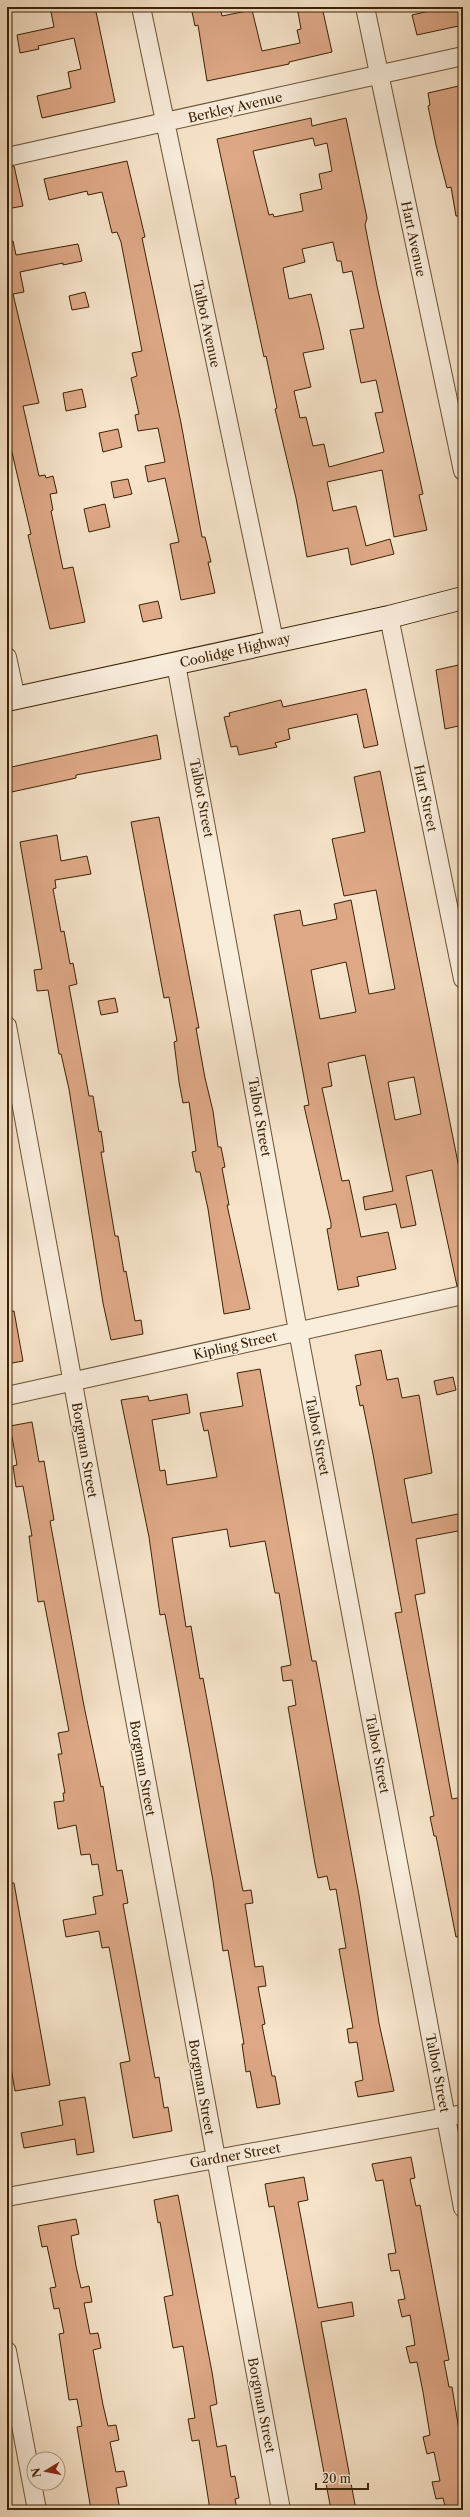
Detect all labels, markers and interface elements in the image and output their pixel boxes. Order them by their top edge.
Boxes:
street label: Berkley Avenue [186,88,284,126]
street label: Hart Avenue [398,200,430,278]
street label: Talbot Avenue [190,279,224,369]
street label: Coolidge Highway [178,629,293,671]
street label: Talbot Street [187,757,218,839]
street label: Hart Street [411,763,441,833]
street label: Talbot Street [245,1076,275,1158]
street label: Kipling Street [192,1328,279,1362]
street label: Talbot Street [303,1395,334,1477]
street label: Borgman Street [69,1401,101,1499]
street label: Talbot Street [363,1713,394,1795]
street label: Borgman Street [127,1719,159,1817]
street label: Talbot Street [423,2032,454,2114]
street label: Borgman Street [186,2038,218,2136]
street label: Gardner Street [189,2139,282,2171]
street label: Borgman Street [245,2356,279,2454]
north arrow [26,2451,66,2491]
scale bar [316,2465,368,2491]
text: N [28,2466,44,2479]
text: 20 m [322,2471,351,2486]

